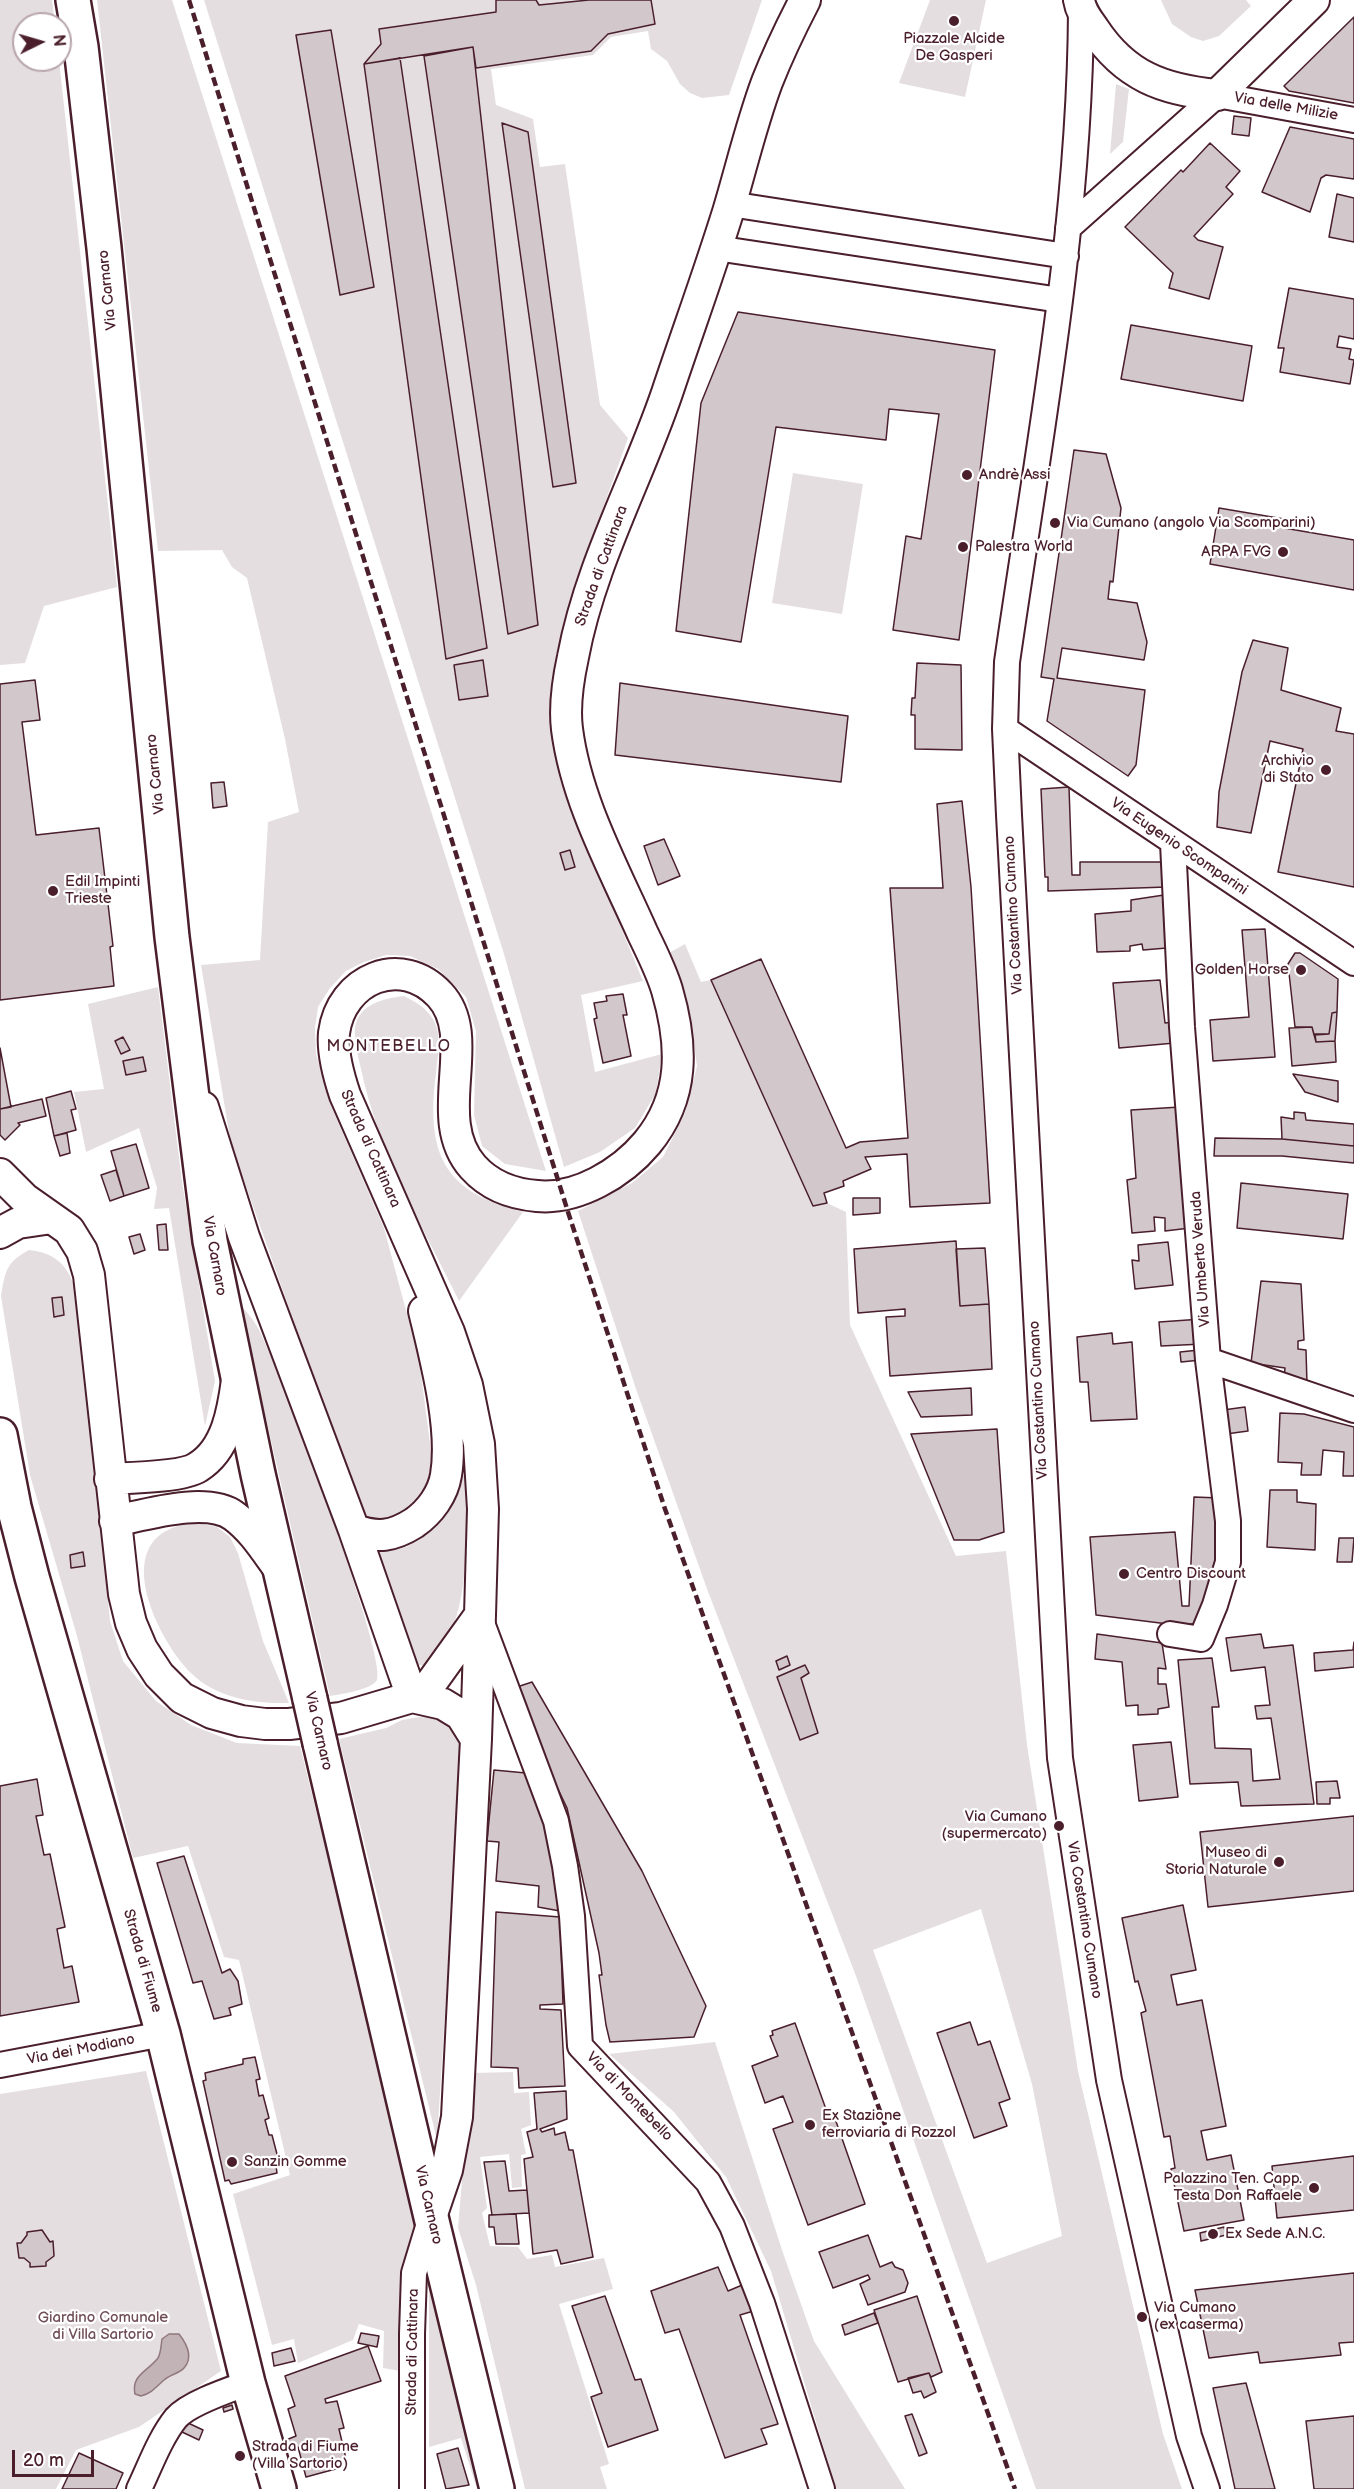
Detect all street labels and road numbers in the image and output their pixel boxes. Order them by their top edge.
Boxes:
street label: Via delle Milizie [1233,89,1339,125]
street label: Via Carnaro [95,249,121,331]
street label: Strada di Cattinara [572,503,632,629]
street label: Via Carnaro [143,733,169,815]
street label: Via Eugenio Scomparini [1107,794,1251,900]
street label: Via Costantino Cumano [1001,835,1027,995]
street label: Strada di Cattinara [336,1087,404,1211]
street label: Via Umberto Veruda [1187,1190,1215,1328]
street label: Via Carnaro [198,1215,230,1297]
street label: Via Costantino Cumano [1026,1320,1052,1480]
street label: Via Carnaro [300,1690,336,1772]
street label: Via Costantino Cumano [1063,1840,1105,2000]
street label: Strada di Fiume [119,1907,165,2015]
street label: Via dei Modiano [26,2031,136,2069]
street label: Via di Montebello [582,2049,676,2145]
street label: Via Carnaro [410,2164,446,2246]
street label: Strada di Cattinara [403,2288,423,2416]

